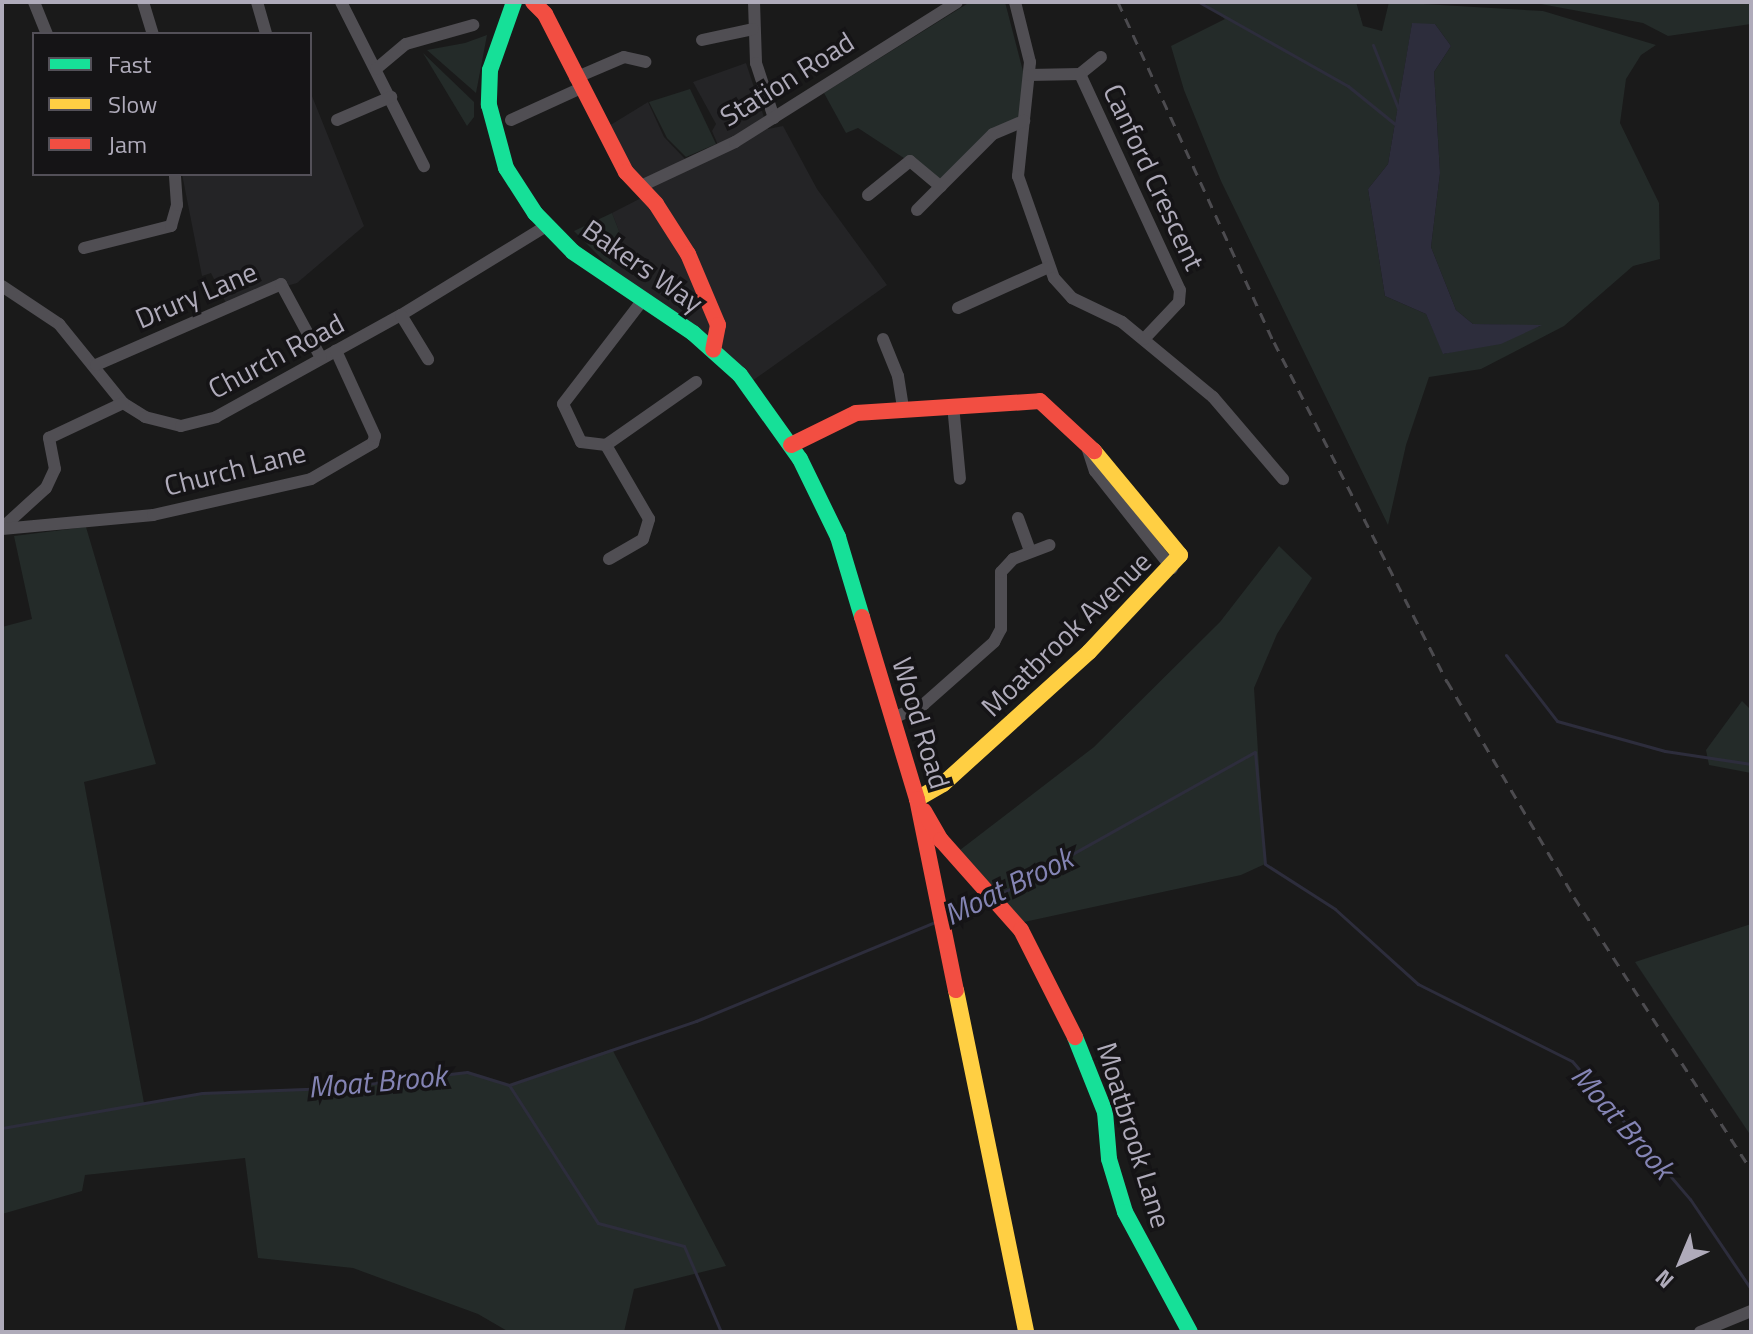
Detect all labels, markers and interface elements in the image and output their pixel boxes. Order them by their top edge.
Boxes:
street label: Station Road [714,25,860,133]
legend [32,32,312,176]
text: Fast [108,46,151,82]
street label: Canford Crescent [1096,79,1212,275]
text: Slow [108,86,157,122]
text: Jam [108,126,147,162]
street label: Bakers Way [576,212,710,320]
street label: Drury Lane [130,254,262,336]
street label: Church Road [203,306,349,406]
street label: Church Lane [161,435,309,503]
street label: Moatbrook Avenue [974,545,1158,723]
street label: Wood Road [885,653,957,793]
water label: Moat Brook [938,839,1078,933]
street label: Moatbrook Lane [1090,1038,1178,1232]
water label: Moat Brook [306,1057,448,1105]
water label: Moat Brook [1564,1058,1682,1186]
north arrow [1641,1222,1721,1302]
text: N [1647,1262,1682,1297]

